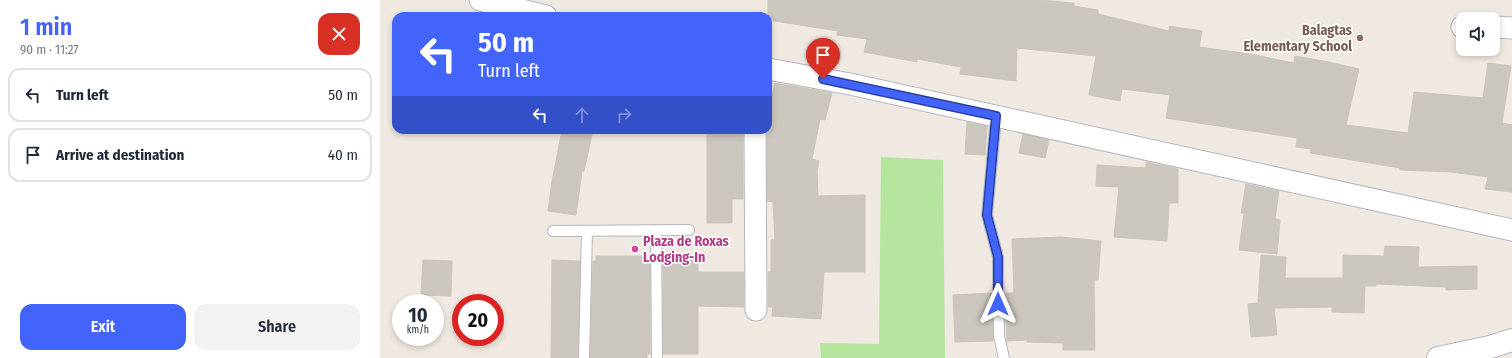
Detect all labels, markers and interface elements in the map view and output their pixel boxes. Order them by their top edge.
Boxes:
map controls [1456,12,1500,56]
button: sound [1456,12,1500,56]
text: 1 min [20,13,72,41]
button: close [318,13,360,55]
place label: Balagtas Elementary School [1244,22,1352,55]
text: 50 m [478,26,534,59]
icon: left [412,28,464,80]
marker: Balagtas Elementary School [1355,33,1365,43]
pin [806,38,840,79]
text: 90 m · 11:27 [20,42,79,57]
icon: arrive [812,44,834,66]
text: Turn left [478,60,540,82]
icon: left [22,84,44,106]
text: Turn left [56,86,109,104]
text: 50 m [328,86,358,104]
icon: left [529,104,551,126]
icon: ahead [571,104,593,126]
icon: right [613,104,635,126]
icon: arrive [22,144,44,166]
text: Arrive at destination [56,146,184,164]
text: 40 m [328,146,358,164]
place label: Plaza de Roxas Lodging-In [643,233,729,266]
marker: Plaza de Roxas Lodging-In [630,244,640,254]
position arrow [977,283,1019,325]
speed limit sign: 20 [452,294,504,346]
text: 10 [408,303,428,327]
button: Exit [20,304,186,350]
button: Share [194,304,360,350]
text: km/h [407,324,429,336]

